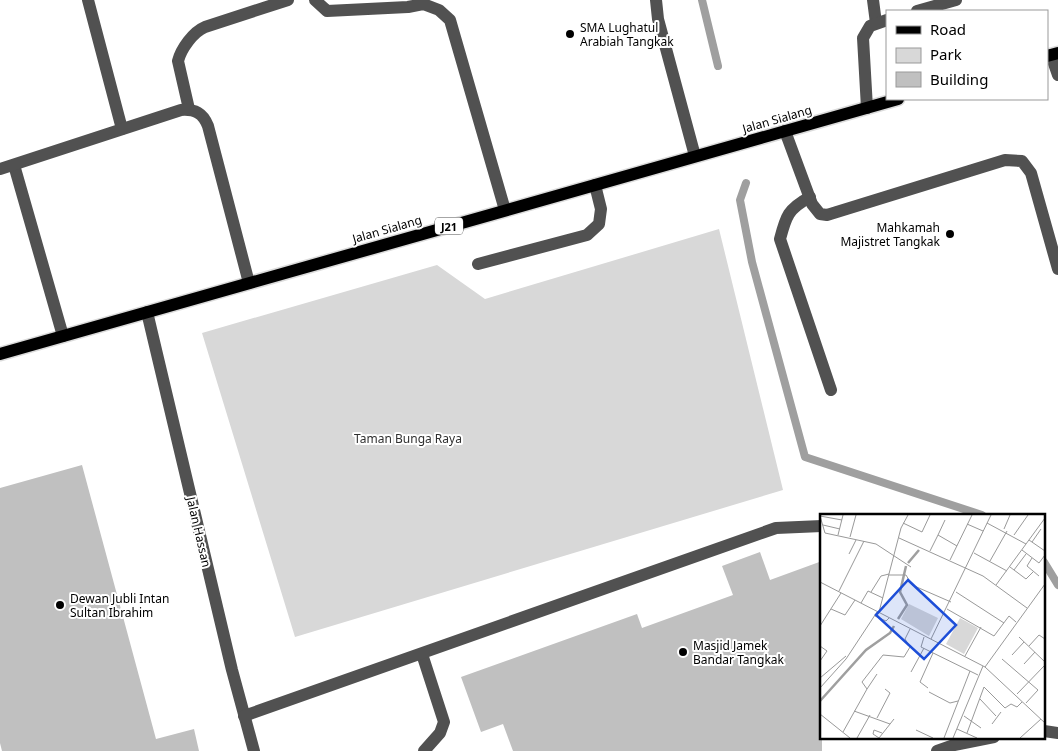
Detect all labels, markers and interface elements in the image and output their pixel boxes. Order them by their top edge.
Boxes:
legend [886,10,1048,100]
place label: SMA Lughatul Arabiah Tangkak [580,19,674,50]
text: Road [930,19,966,39]
marker: SMA Lughatul Arabiah Tangkak [564,28,576,40]
text: Park [930,44,962,64]
text: Building [930,69,988,89]
street label: Jalan Sialang [739,101,814,137]
street label: Jalan Sialang [349,211,424,247]
road number: J21 [435,218,463,235]
place label: Mahkamah Majistret Tangkak [840,219,941,250]
marker: Mahkamah Majistret Tangkak [944,228,956,240]
park label: Taman Bunga Raya [354,430,462,447]
street label: Jalan Hassan [182,494,215,569]
inset map [820,514,1046,738]
place label: Dewan Jubli Intan Sultan Ibrahim [70,590,169,621]
marker: Dewan Jubli Intan Sultan Ibrahim [54,599,66,611]
place label: Masjid Jamek Bandar Tangkak [693,637,785,668]
marker: Masjid Jamek Bandar Tangkak [677,646,689,658]

